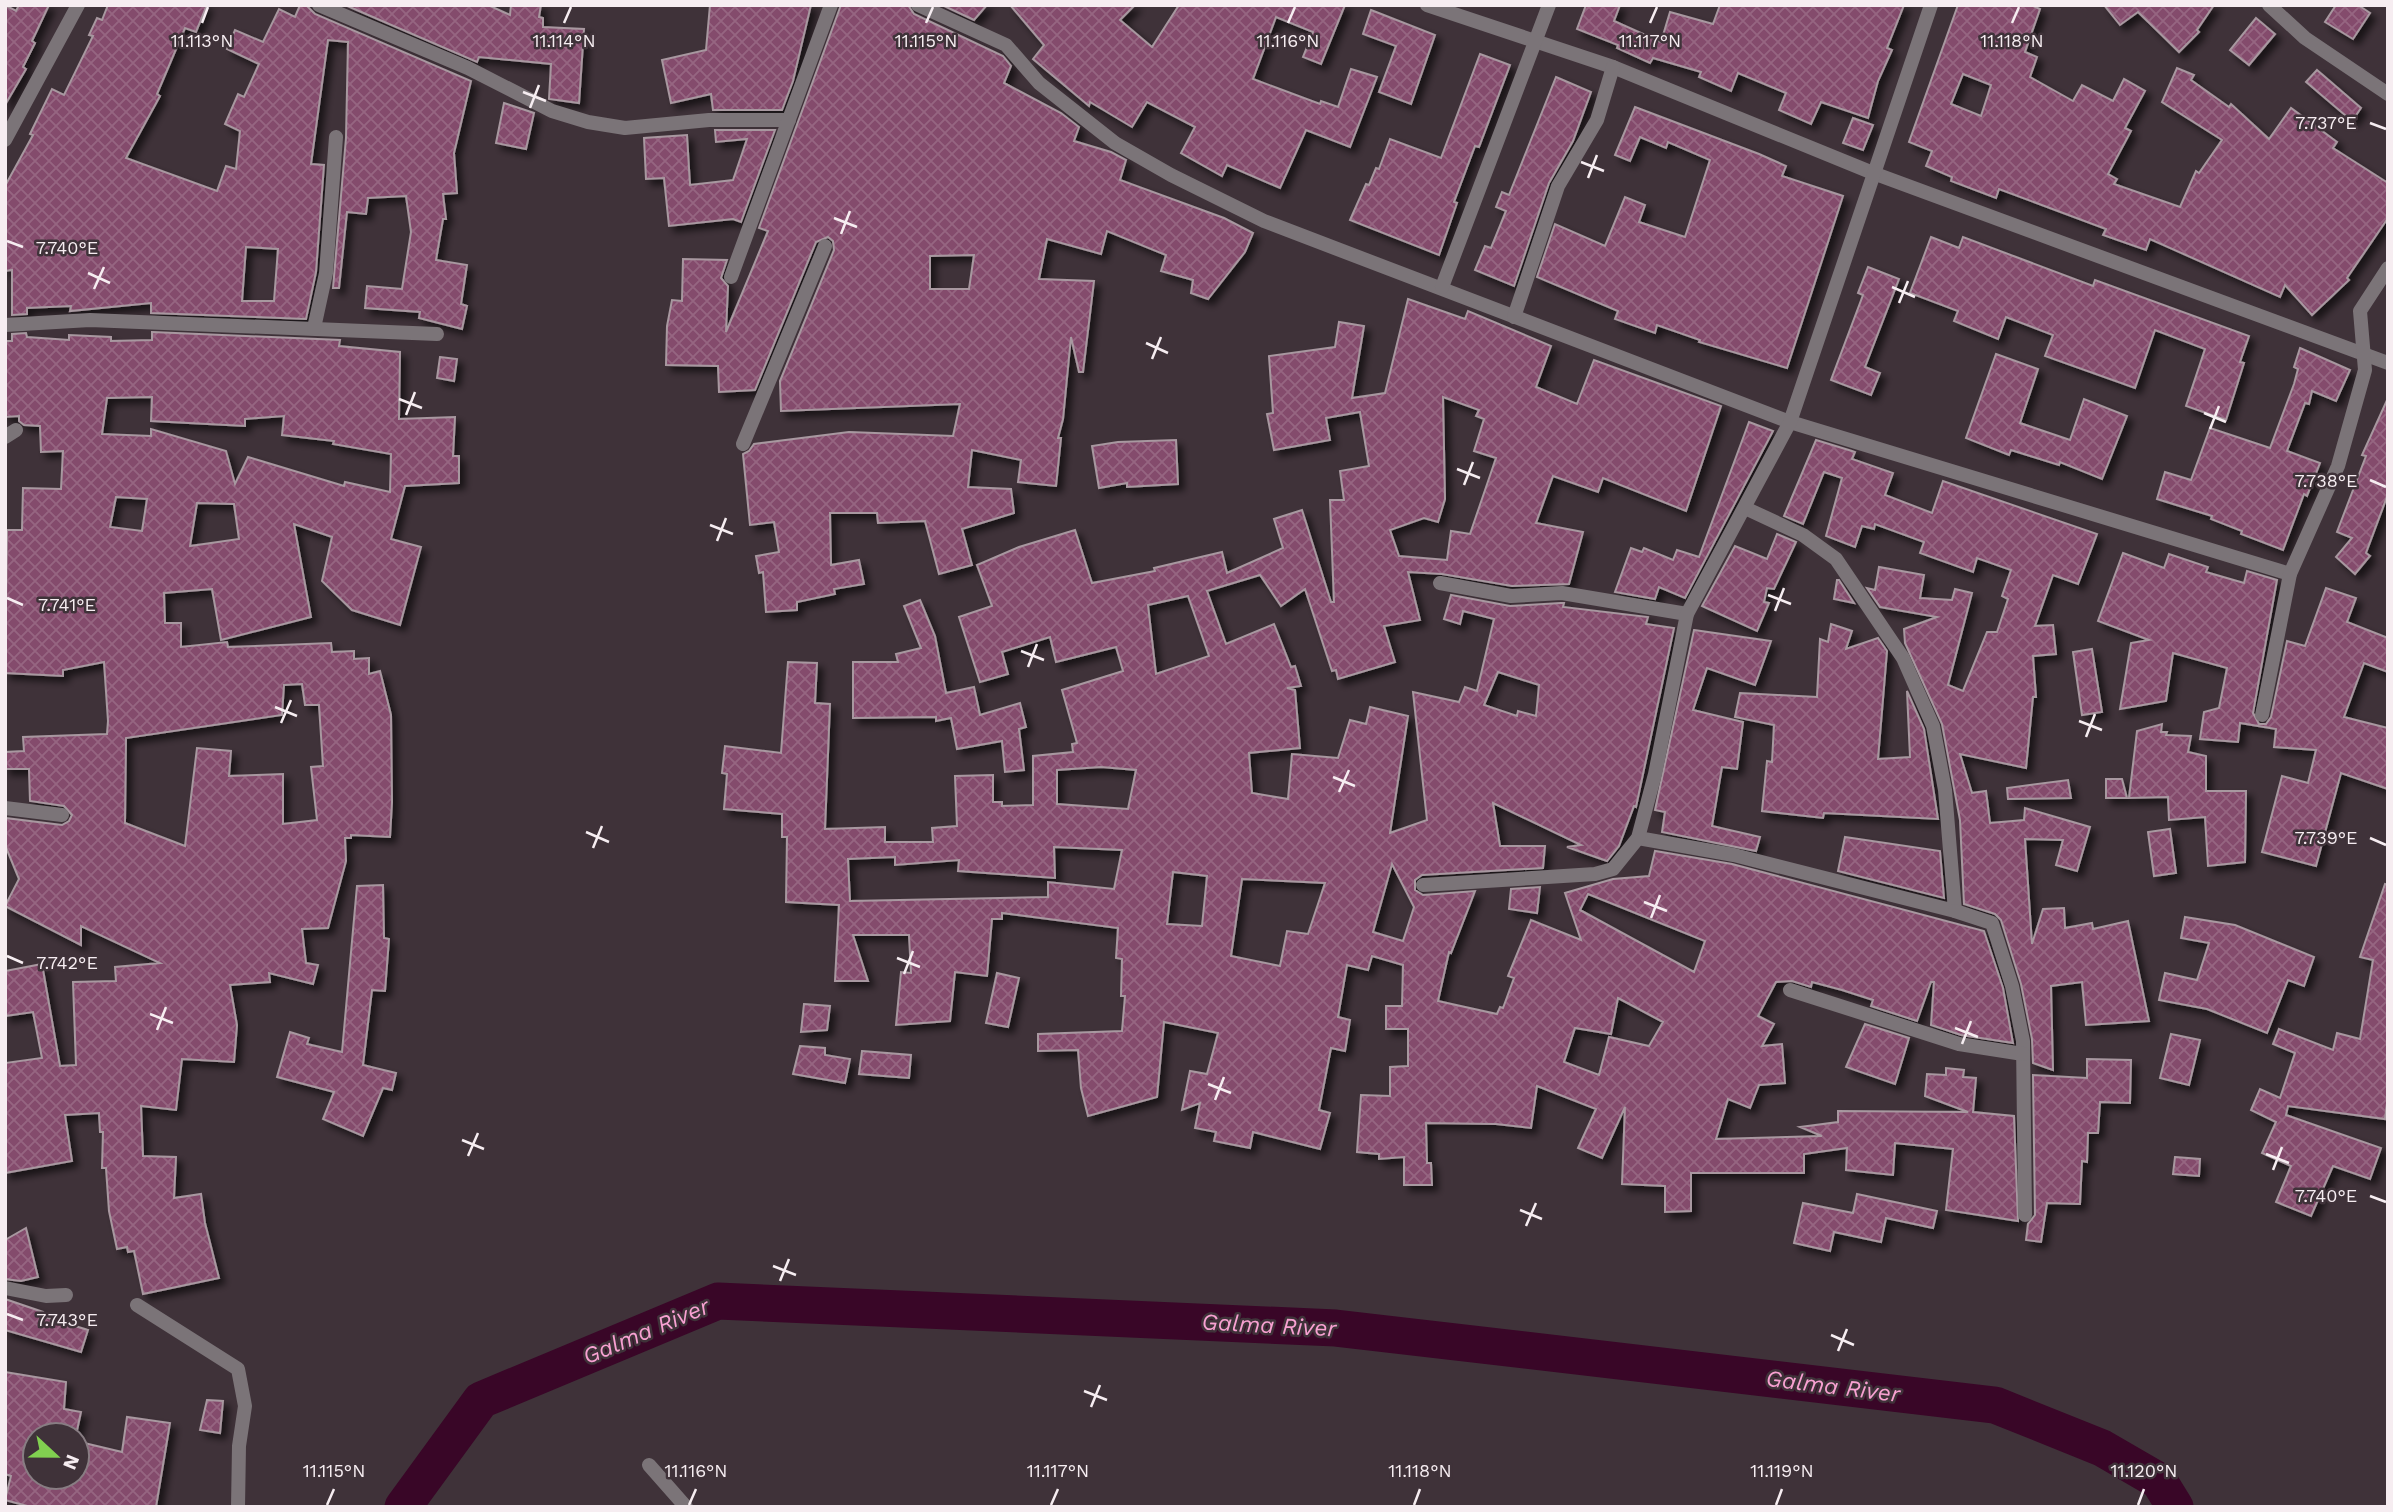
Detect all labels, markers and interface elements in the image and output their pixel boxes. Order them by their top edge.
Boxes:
text: 11.113°N [171,30,233,51]
text: 11.114°N [532,30,596,51]
text: 11.115°N [895,30,957,51]
text: 11.116°N [1256,30,1320,51]
text: 11.117°N [1619,30,1681,51]
text: 11.118°N [1980,30,2044,51]
text: 7.737°E [2295,112,2357,133]
text: 7.740°E [36,237,98,258]
text: 7.738°E [2294,470,2358,491]
text: 7.741°E [38,594,96,615]
text: 7.739°E [2294,827,2358,848]
text: 7.742°E [36,952,98,973]
text: 7.740°E [2295,1185,2357,1206]
water label: Galma River [579,1292,715,1370]
water label: Galma River [1201,1308,1338,1343]
text: 7.743°E [36,1309,98,1330]
water label: Galma River [1764,1365,1903,1408]
north arrow [21,1421,91,1491]
text: N [58,1451,85,1473]
text: 11.115°N [303,1460,365,1481]
text: 11.116°N [664,1460,728,1481]
text: 11.117°N [1027,1460,1089,1481]
text: 11.118°N [1388,1460,1452,1481]
text: 11.119°N [1750,1460,1814,1481]
text: 11.120°N [2111,1460,2177,1481]

